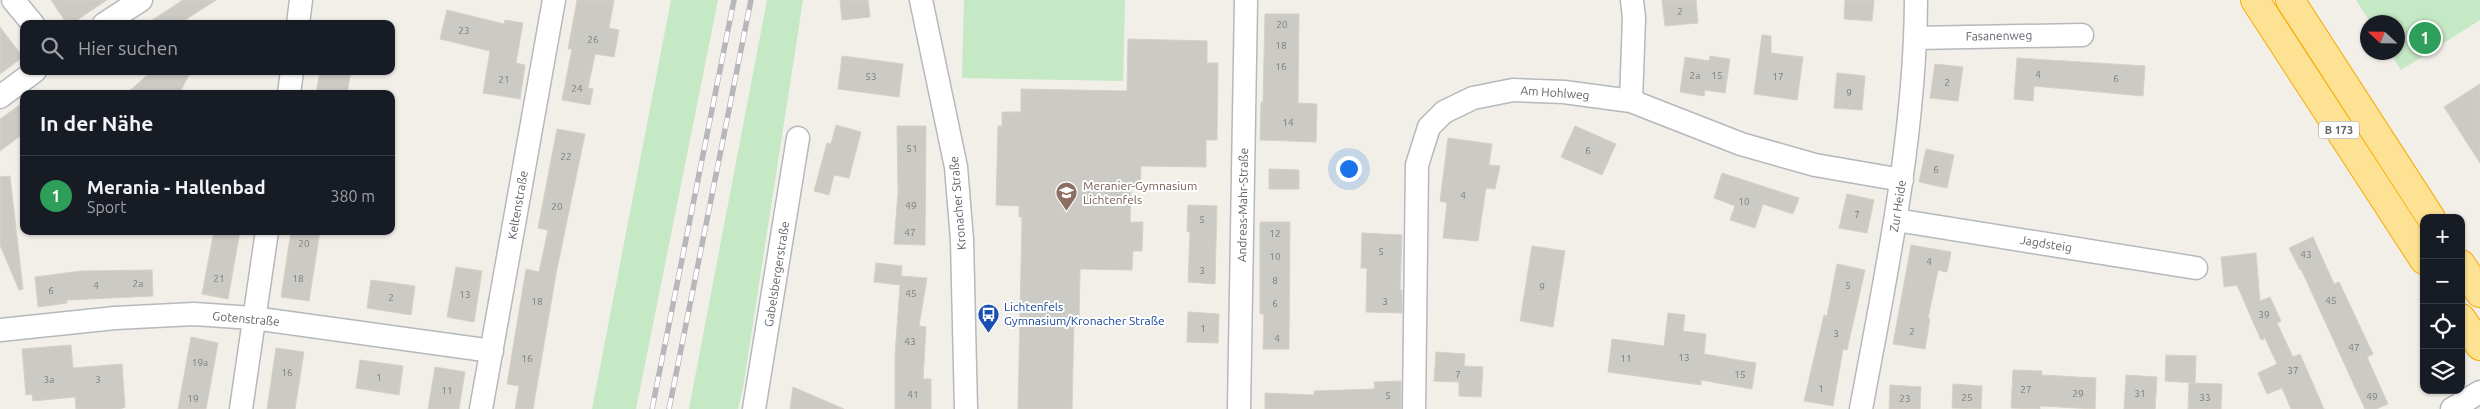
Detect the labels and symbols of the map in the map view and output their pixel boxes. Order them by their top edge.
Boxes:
house number: 2 [1677,6,1683,17]
north arrow [2360,15,2405,60]
house number: 20 [1276,19,1288,30]
pin: 1 [2409,19,2441,57]
house number: 23 [458,25,470,36]
street label: Fasanenweg [1966,28,2032,43]
house number: 26 [587,34,599,45]
house number: 18 [1275,40,1287,51]
house number: 16 [1275,61,1287,72]
house number: 4 [2035,69,2041,80]
house number: 2a [1690,70,1700,81]
house number: 15 [1711,70,1723,81]
house number: 53 [865,71,877,82]
house number: 17 [1772,71,1784,82]
house number: 6 [2113,73,2119,84]
house number: 21 [498,74,510,85]
house number: 2 [1944,77,1950,88]
house number: 24 [571,83,583,94]
street label: Am Hohlweg [1520,84,1590,101]
house number: 9 [1846,87,1852,98]
house number: 14 [1282,117,1294,128]
road number: B 173 [2319,122,2359,138]
house number: 51 [906,143,918,154]
house number: 6 [1585,145,1591,156]
street label: Andreas-Mahr-Straße [1235,148,1250,262]
house number: 22 [560,151,572,162]
street label: Kronacher Straße [947,156,968,250]
your location [1336,156,1362,182]
house number: 6 [1933,164,1939,175]
street label: Keltenstraße [505,170,530,240]
place label: Meranier-Gymnasium Lichtenfels [1083,179,1197,206]
street label: Zur Heide [1887,179,1908,233]
school or university icon: Meranier-Gymnasium Lichtenfels [1055,181,1079,212]
house number: 4 [1460,190,1466,201]
house number: 10 [1738,196,1750,207]
house number: 49 [905,200,917,211]
house number: 20 [551,201,563,212]
house number: 7 [1854,209,1860,220]
house number: 5 [1199,214,1205,225]
street label: Gabelsbergerstraße [762,220,791,328]
house number: 47 [904,227,916,238]
house number: 12 [1269,228,1281,239]
street label: Jagdsteig [2019,233,2073,254]
house number: 20 [298,238,310,249]
house number: 5 [1378,246,1384,257]
house number: 43 [2300,249,2312,260]
house number: 10 [1269,251,1281,262]
house number: 4 [1926,256,1932,267]
house number: 3 [1199,265,1205,276]
house number: 21 [213,273,225,284]
house number: 18 [292,273,304,284]
house number: 8 [1272,275,1278,286]
house number: 2a [133,278,143,289]
house number: 4 [93,280,99,291]
house number: 5 [1845,280,1851,291]
house number: 9 [1539,281,1545,292]
house number: 6 [48,285,54,296]
house number: 45 [905,288,917,299]
house number: 13 [459,289,471,300]
house number: 2 [388,292,394,303]
house number: 45 [2325,295,2337,306]
house number: 18 [531,296,543,307]
house number: 3 [1382,296,1388,307]
house number: 6 [1272,298,1278,309]
place label: Lichtenfels Gymnasium/Kronacher Straße [1004,300,1165,327]
bus stop icon: Lichtenfels Gymnasium/Kronacher Straße [976,302,1000,333]
street label: Gotenstraße [212,309,280,328]
house number: 39 [2258,309,2270,320]
house number: 1 [1200,323,1206,334]
house number: 2 [1909,326,1915,337]
house number: 3 [1833,328,1839,339]
house number: 4 [1274,333,1280,344]
house number: 43 [904,336,916,347]
house number: 47 [2348,342,2360,353]
house number: 13 [1678,352,1690,363]
house number: 16 [521,353,533,364]
house number: 11 [1620,353,1632,364]
house number: 19a [192,357,208,368]
house number: 37 [2287,365,2299,376]
house number: 16 [281,367,293,378]
house number: 7 [1455,369,1461,380]
house number: 15 [1734,369,1746,380]
house number: 1 [376,372,382,383]
house number: 3a [44,374,54,385]
house number: 3 [95,374,101,385]
house number: 1 [1818,383,1824,394]
house number: 27 [2020,384,2032,395]
house number: 11 [441,385,453,396]
house number: 29 [2072,388,2084,399]
house number: 31 [2134,388,2146,399]
house number: 41 [907,389,919,400]
house number: 5 [1385,390,1391,401]
house number: 49 [2366,391,2378,402]
house number: 25 [1961,392,1973,403]
house number: 33 [2199,392,2211,403]
house number: 19 [187,393,199,404]
house number: 23 [1899,393,1911,404]

